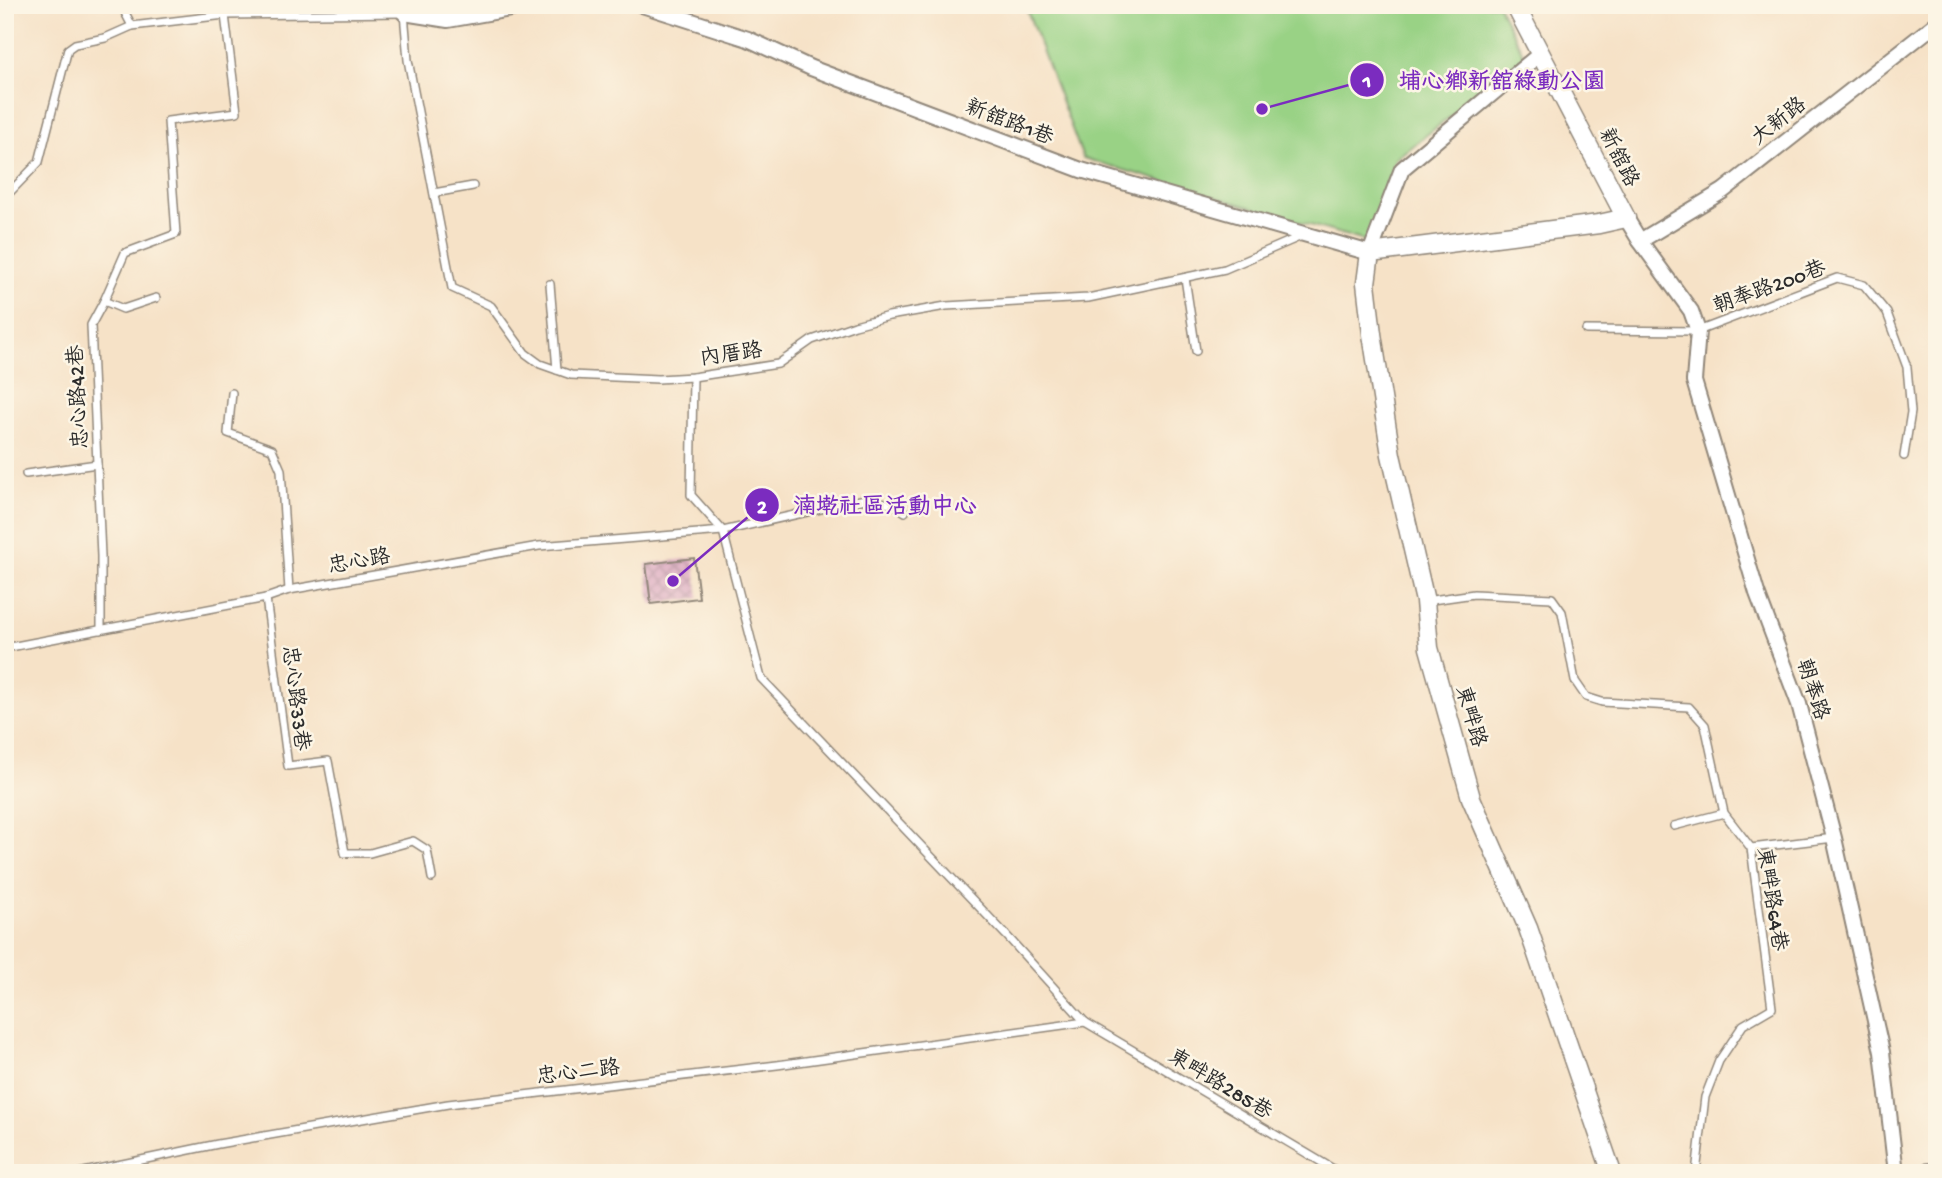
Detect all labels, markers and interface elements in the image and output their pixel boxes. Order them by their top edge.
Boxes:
callout: 埔心鄉新舘綠動公園 [1349,58,1619,102]
text: 埔心鄉新舘綠動公園 [1399,69,1606,97]
text: 1 [1362,71,1371,96]
street label: 大新路 [1746,92,1813,152]
street label: 新舘路1巷 [961,94,1057,153]
street label: 新舘路 [1591,124,1644,192]
street label: 朝奉路200巷 [1710,255,1830,321]
street label: 內厝路 [698,338,764,373]
street label: 忠心路42巷 [63,344,96,450]
callout: 湳墘社區活動中心 [744,483,991,527]
text: 湳墘社區活動中心 [793,493,977,522]
text: 2 [757,497,768,522]
street label: 忠心路 [326,544,393,581]
street label: 忠心路33巷 [275,644,314,752]
street label: 朝奉路 [1789,656,1834,724]
street label: 東畔路 [1448,683,1491,751]
street label: 東畔路64巷 [1749,846,1792,953]
street label: 東畔路285巷 [1163,1043,1277,1127]
street label: 忠心二路 [535,1055,622,1092]

